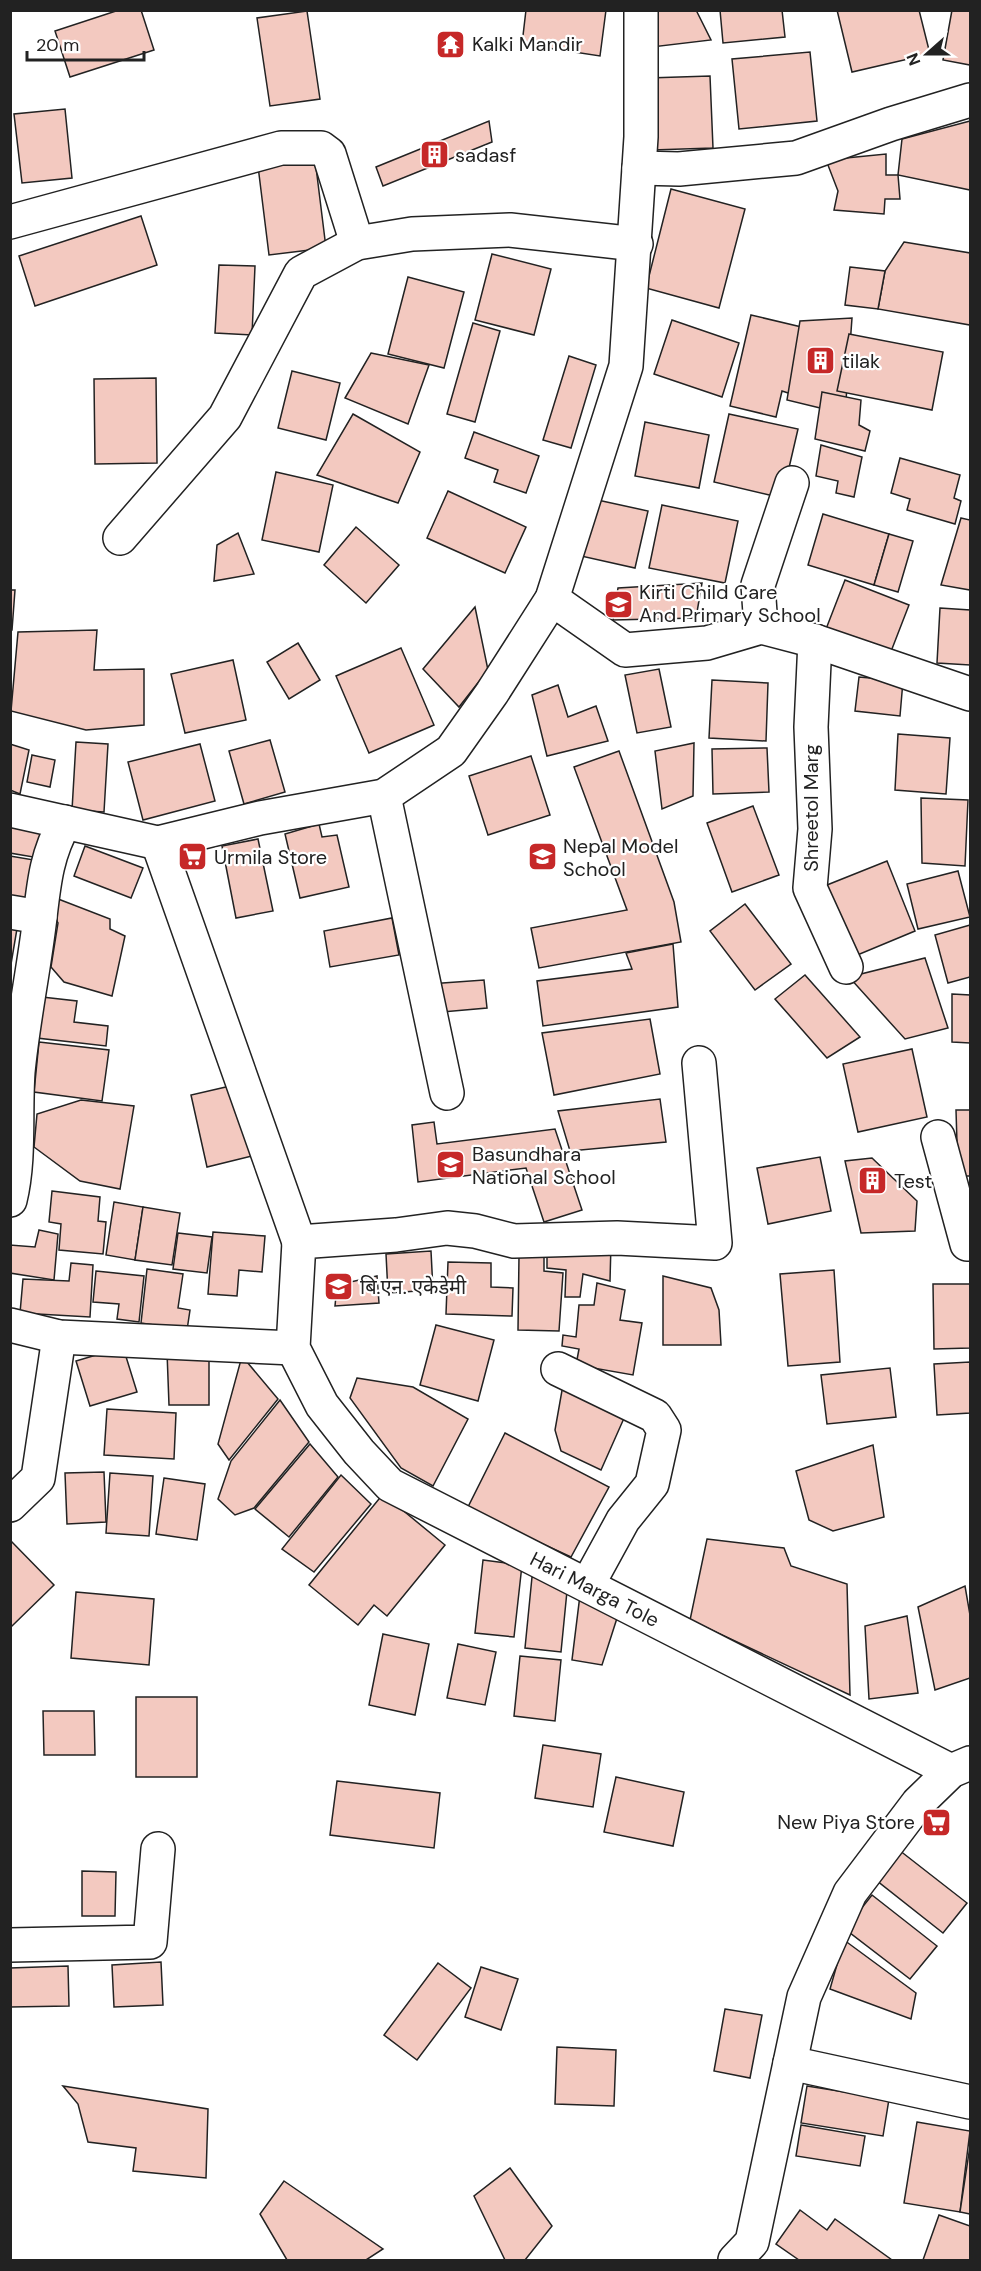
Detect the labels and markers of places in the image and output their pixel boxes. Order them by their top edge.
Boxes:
temple icon: Kalki Mandir [435,28,467,60]
place label: Kalki Mandir [472,31,583,57]
building icon: sadasf [418,139,450,171]
place label: sadasf [455,142,516,168]
building icon: tilak [805,345,837,377]
place label: tilak [842,348,880,374]
place label: Kirti Child Care And Primary School [639,579,821,628]
school or university icon: Kirti Child Care And Primary School [602,588,634,620]
place label: Nepal Model School [563,833,678,882]
supermarket icon: Urmila Store [177,841,209,873]
school or university icon: Nepal Model School [526,841,558,873]
place label: Urmila Store [214,844,327,870]
place label: Basundhara National School [472,1141,616,1190]
school or university icon: Basundhara National School [435,1149,467,1181]
building icon: Test [857,1165,889,1197]
place label: Test [894,1168,932,1194]
school or university icon: बि.एन. एकेडेमी [323,1271,355,1303]
place label: बि.एन. एकेडेमी [360,1274,467,1300]
supermarket icon: New Piya Store [920,1806,952,1838]
place label: New Piya Store [777,1809,915,1835]

